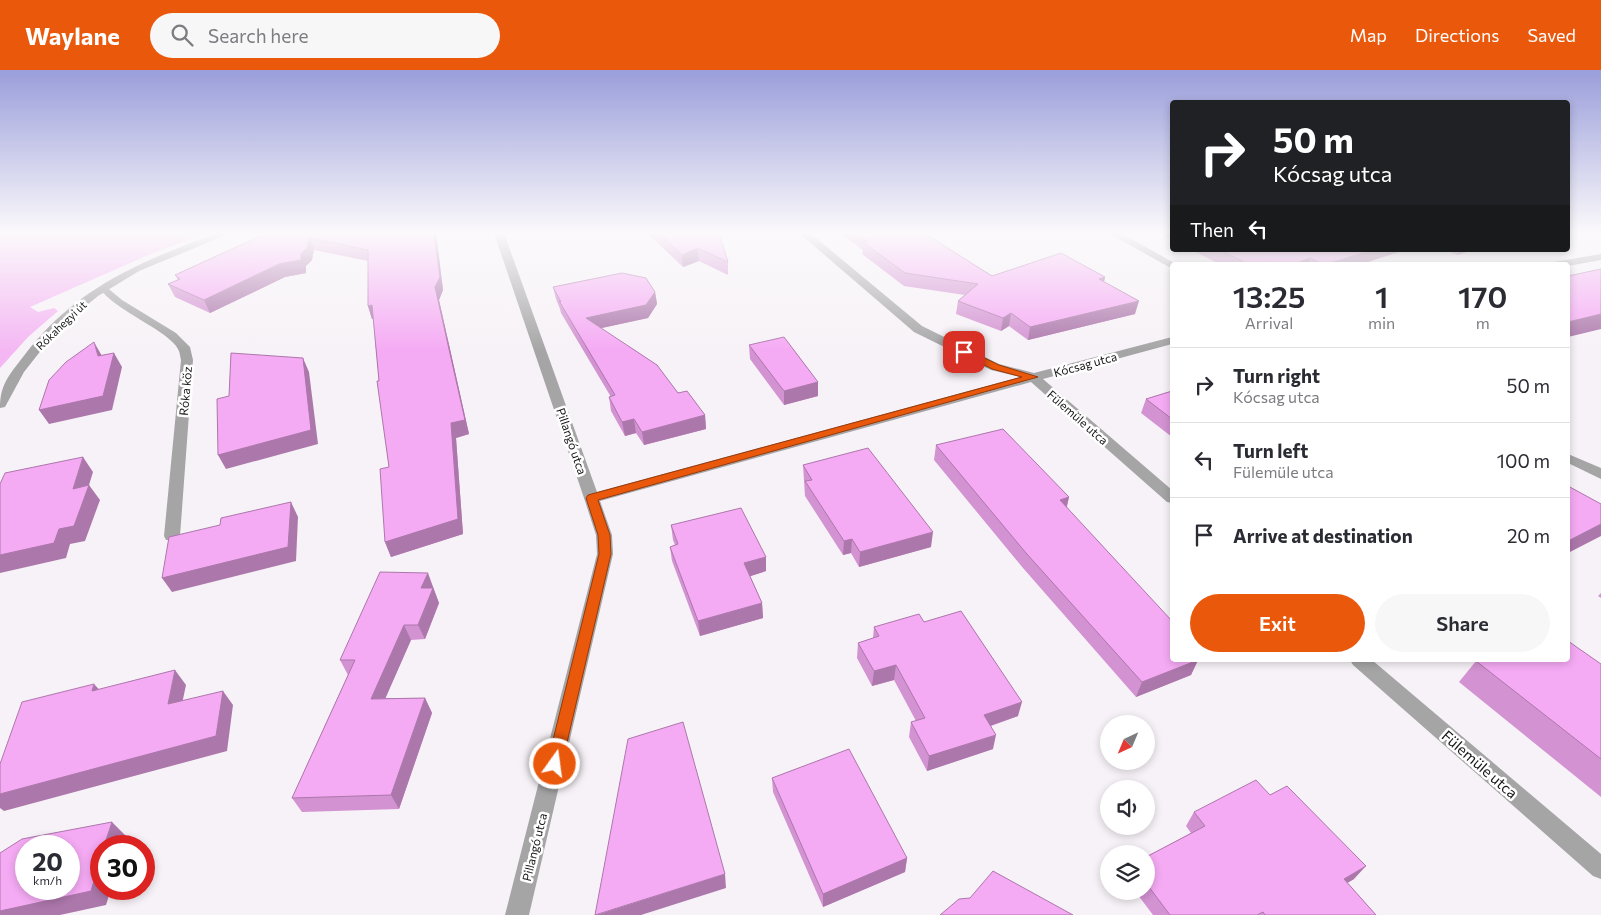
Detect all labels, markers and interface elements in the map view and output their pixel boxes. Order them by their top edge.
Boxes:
search box [150,13,500,58]
text: Waylane [25,21,120,50]
icon: search [168,21,196,49]
text: Search here [208,24,308,47]
text: Map [1350,24,1387,46]
text: Directions [1415,24,1499,46]
text: Saved [1527,24,1576,46]
text: 50 m [1273,117,1354,160]
icon: right [1190,120,1255,185]
text: Kócsag utca [1273,160,1392,187]
icon: left [1244,215,1272,243]
text: Then [1190,218,1234,241]
text: 13:25 [1233,277,1305,314]
text: 1 [1375,277,1388,314]
text: 170 [1458,277,1507,314]
street label: Rókahegyi út [33,298,89,352]
text: Arrival [1245,313,1293,332]
text: min [1368,313,1395,332]
text: m [1476,313,1490,332]
pin [943,331,985,373]
icon: arrive [950,338,978,366]
street label: Kócsag utca [1052,349,1118,379]
text: Turn right [1233,364,1320,387]
street label: Róka köz [176,366,194,416]
icon: right [1190,371,1218,399]
text: 50 m [1506,374,1550,397]
street label: Fülemüle utca [1045,387,1111,447]
text: Kócsag utca [1233,387,1320,406]
street label: Pillangó utca [554,406,590,476]
text: Turn left [1233,439,1308,462]
icon: left [1190,446,1218,474]
text: 100 m [1497,449,1550,472]
text: Fülemüle utca [1233,462,1334,481]
icon: arrive [1190,521,1218,549]
text: Arrive at destination [1233,524,1413,547]
text: 20 m [1507,524,1550,547]
button: Exit [1190,594,1365,652]
button: Share [1375,594,1550,652]
north arrow [1100,715,1155,770]
map controls [1100,715,1155,900]
street label: Fülemüle utca [1439,726,1521,802]
position arrow [528,737,580,789]
button: sound [1100,780,1155,835]
street label: Pillangó utca [519,812,549,882]
speed limit sign: 30 [90,835,155,900]
button: layers [1100,845,1155,900]
text: 20 [32,846,63,876]
text: km/h [33,873,62,887]

